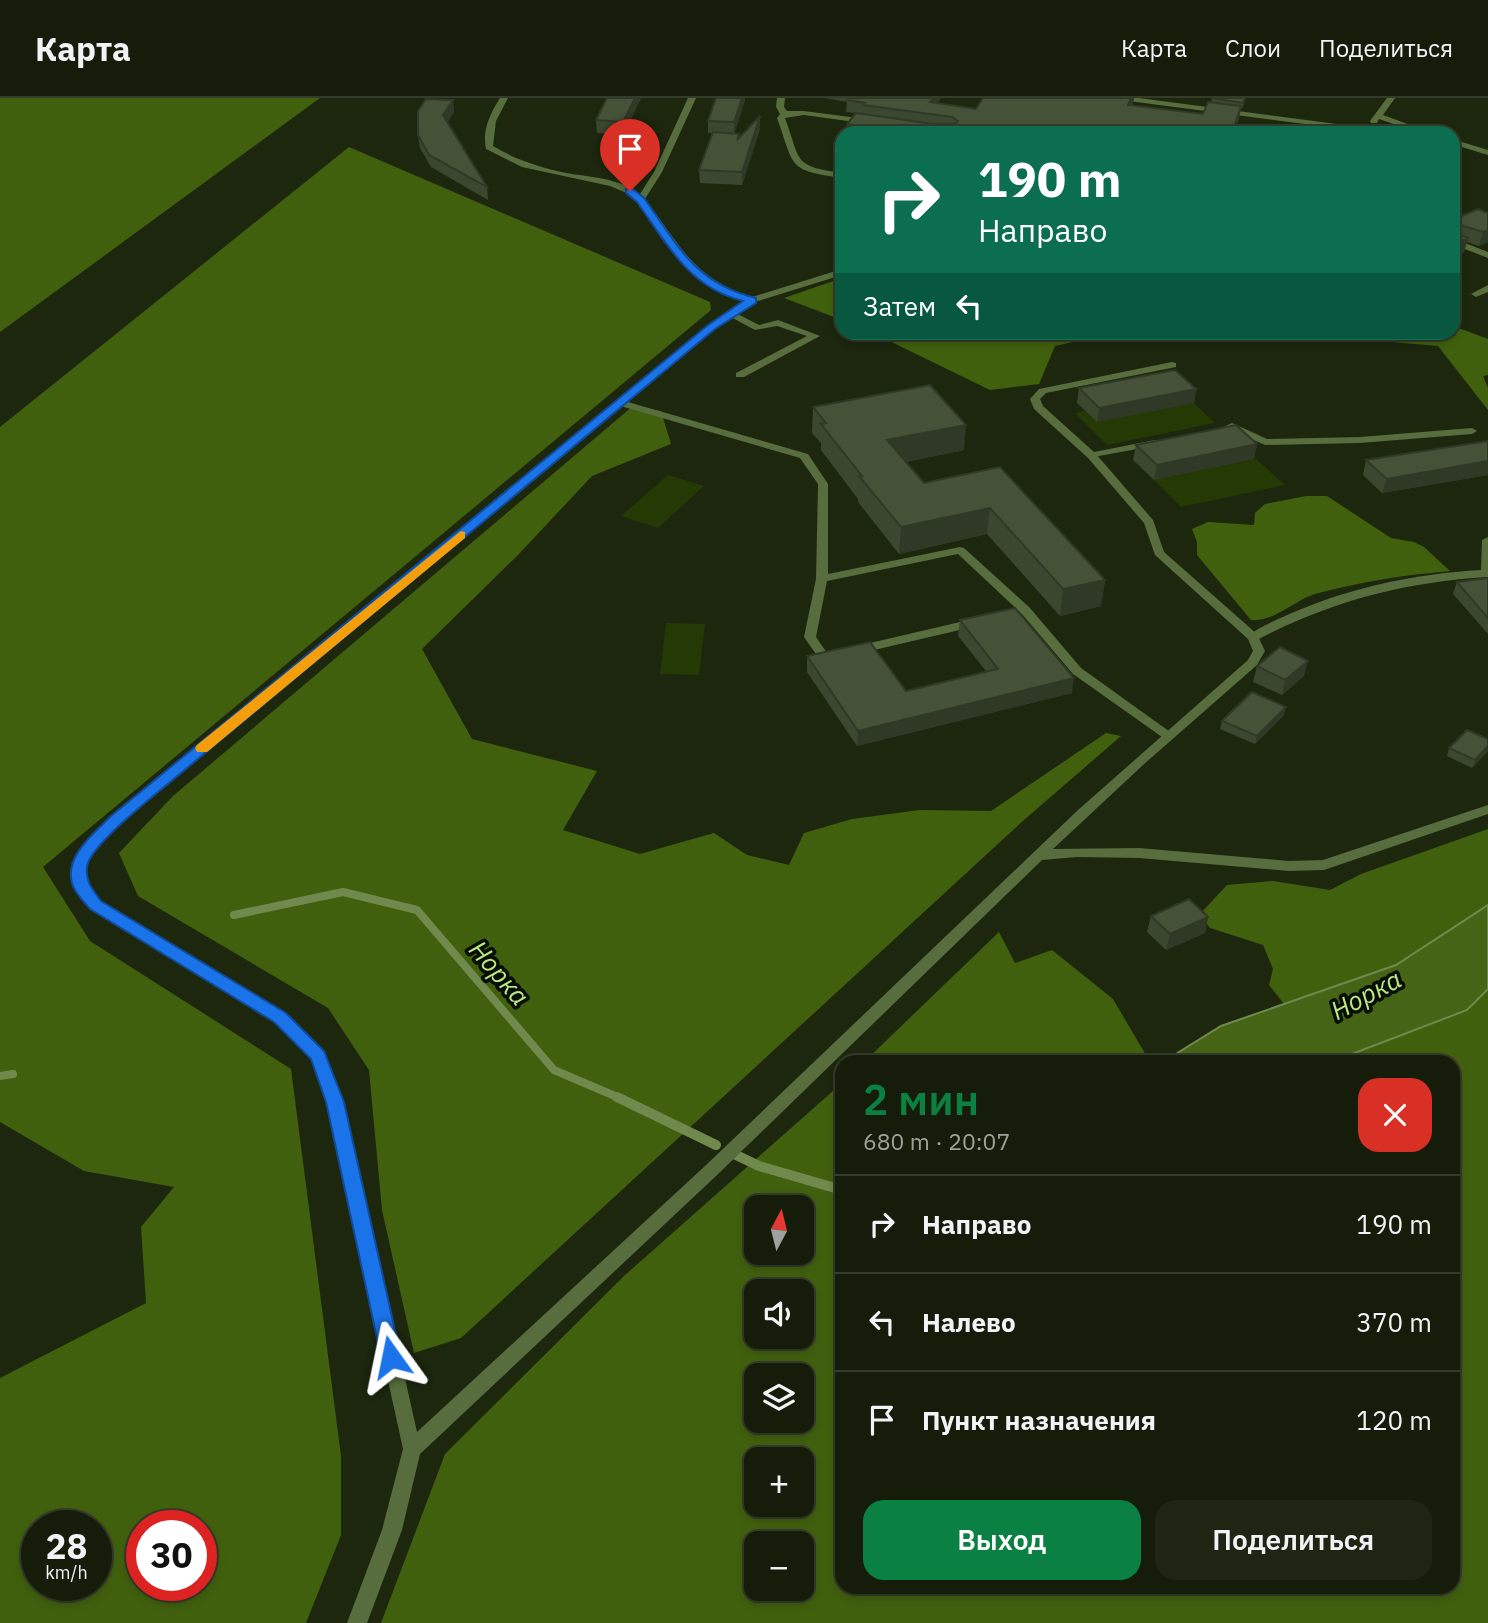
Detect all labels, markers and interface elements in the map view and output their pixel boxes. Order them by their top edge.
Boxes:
text: Карта [35,27,131,70]
text: Карта [1121,32,1187,64]
text: Слои [1225,32,1281,64]
text: Поделиться [1319,32,1453,64]
pin [600,119,660,191]
icon: arrive [611,130,649,168]
text: 190 m [978,147,1122,210]
icon: right [863,154,954,245]
text: Направо [978,209,1107,251]
icon: left [950,287,988,325]
text: Затем [863,289,936,323]
water label: Норка [462,933,537,1012]
water label: Норка [1324,961,1407,1027]
text: 2 мин [863,1072,979,1127]
button: close [1358,1078,1432,1152]
text: 680 m · 20:07 [863,1126,1010,1156]
north arrow [744,1195,814,1265]
map controls [744,1195,814,1601]
icon: right [863,1205,901,1243]
text: Направо [922,1207,1031,1241]
text: 190 m [1356,1207,1432,1241]
button: sound [744,1279,814,1349]
icon: left [863,1303,901,1341]
text: Налево [922,1305,1016,1339]
text: 370 m [1356,1305,1432,1339]
position arrow [354,1320,428,1394]
button: layers [744,1363,814,1433]
icon: arrive [863,1401,901,1439]
text: Пункт назначения [922,1403,1156,1437]
text: 120 m [1356,1403,1432,1437]
button: + [744,1447,814,1517]
button: Выход [863,1500,1141,1580]
button: Поделиться [1155,1500,1432,1580]
speed limit sign: 30 [126,1510,217,1601]
text: 28 [45,1523,88,1569]
button: − [744,1531,814,1601]
text: km/h [45,1561,88,1584]

